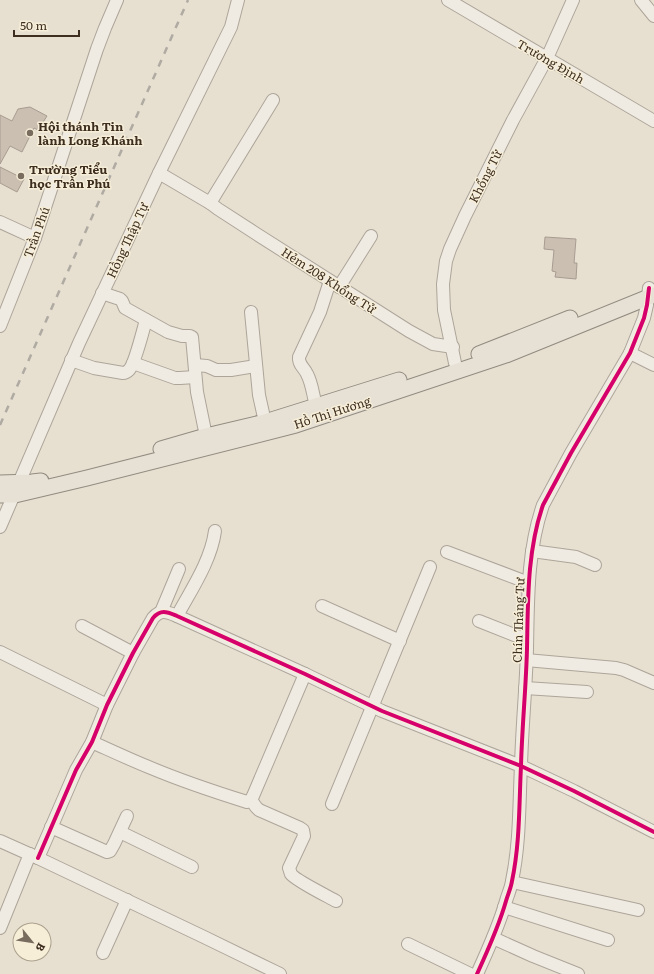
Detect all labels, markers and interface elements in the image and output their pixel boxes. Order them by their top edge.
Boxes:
scale bar [14,12,79,38]
text: 50 m [20,16,47,34]
street label: Trương Định [514,34,588,88]
place label: Hội thánh Tin lành Long Khánh [38,117,143,149]
marker: Hội thánh Tin lành Long Khánh [25,128,35,138]
street label: Khổng Tử [464,146,506,206]
place label: Trường Tiểu học Trần Phú [29,160,110,192]
marker: Trường Tiểu học Trần Phú [16,171,26,181]
street label: Hồng Thập Tự [102,198,153,281]
street label: Trần Phú [18,203,54,260]
street label: Hẻm 208 Khổng Tử [278,243,381,318]
street label: Hồ Thị Hương [291,391,373,433]
street label: Chín Tháng Tư [508,576,529,663]
north arrow [12,922,52,962]
text: B [33,940,50,955]

